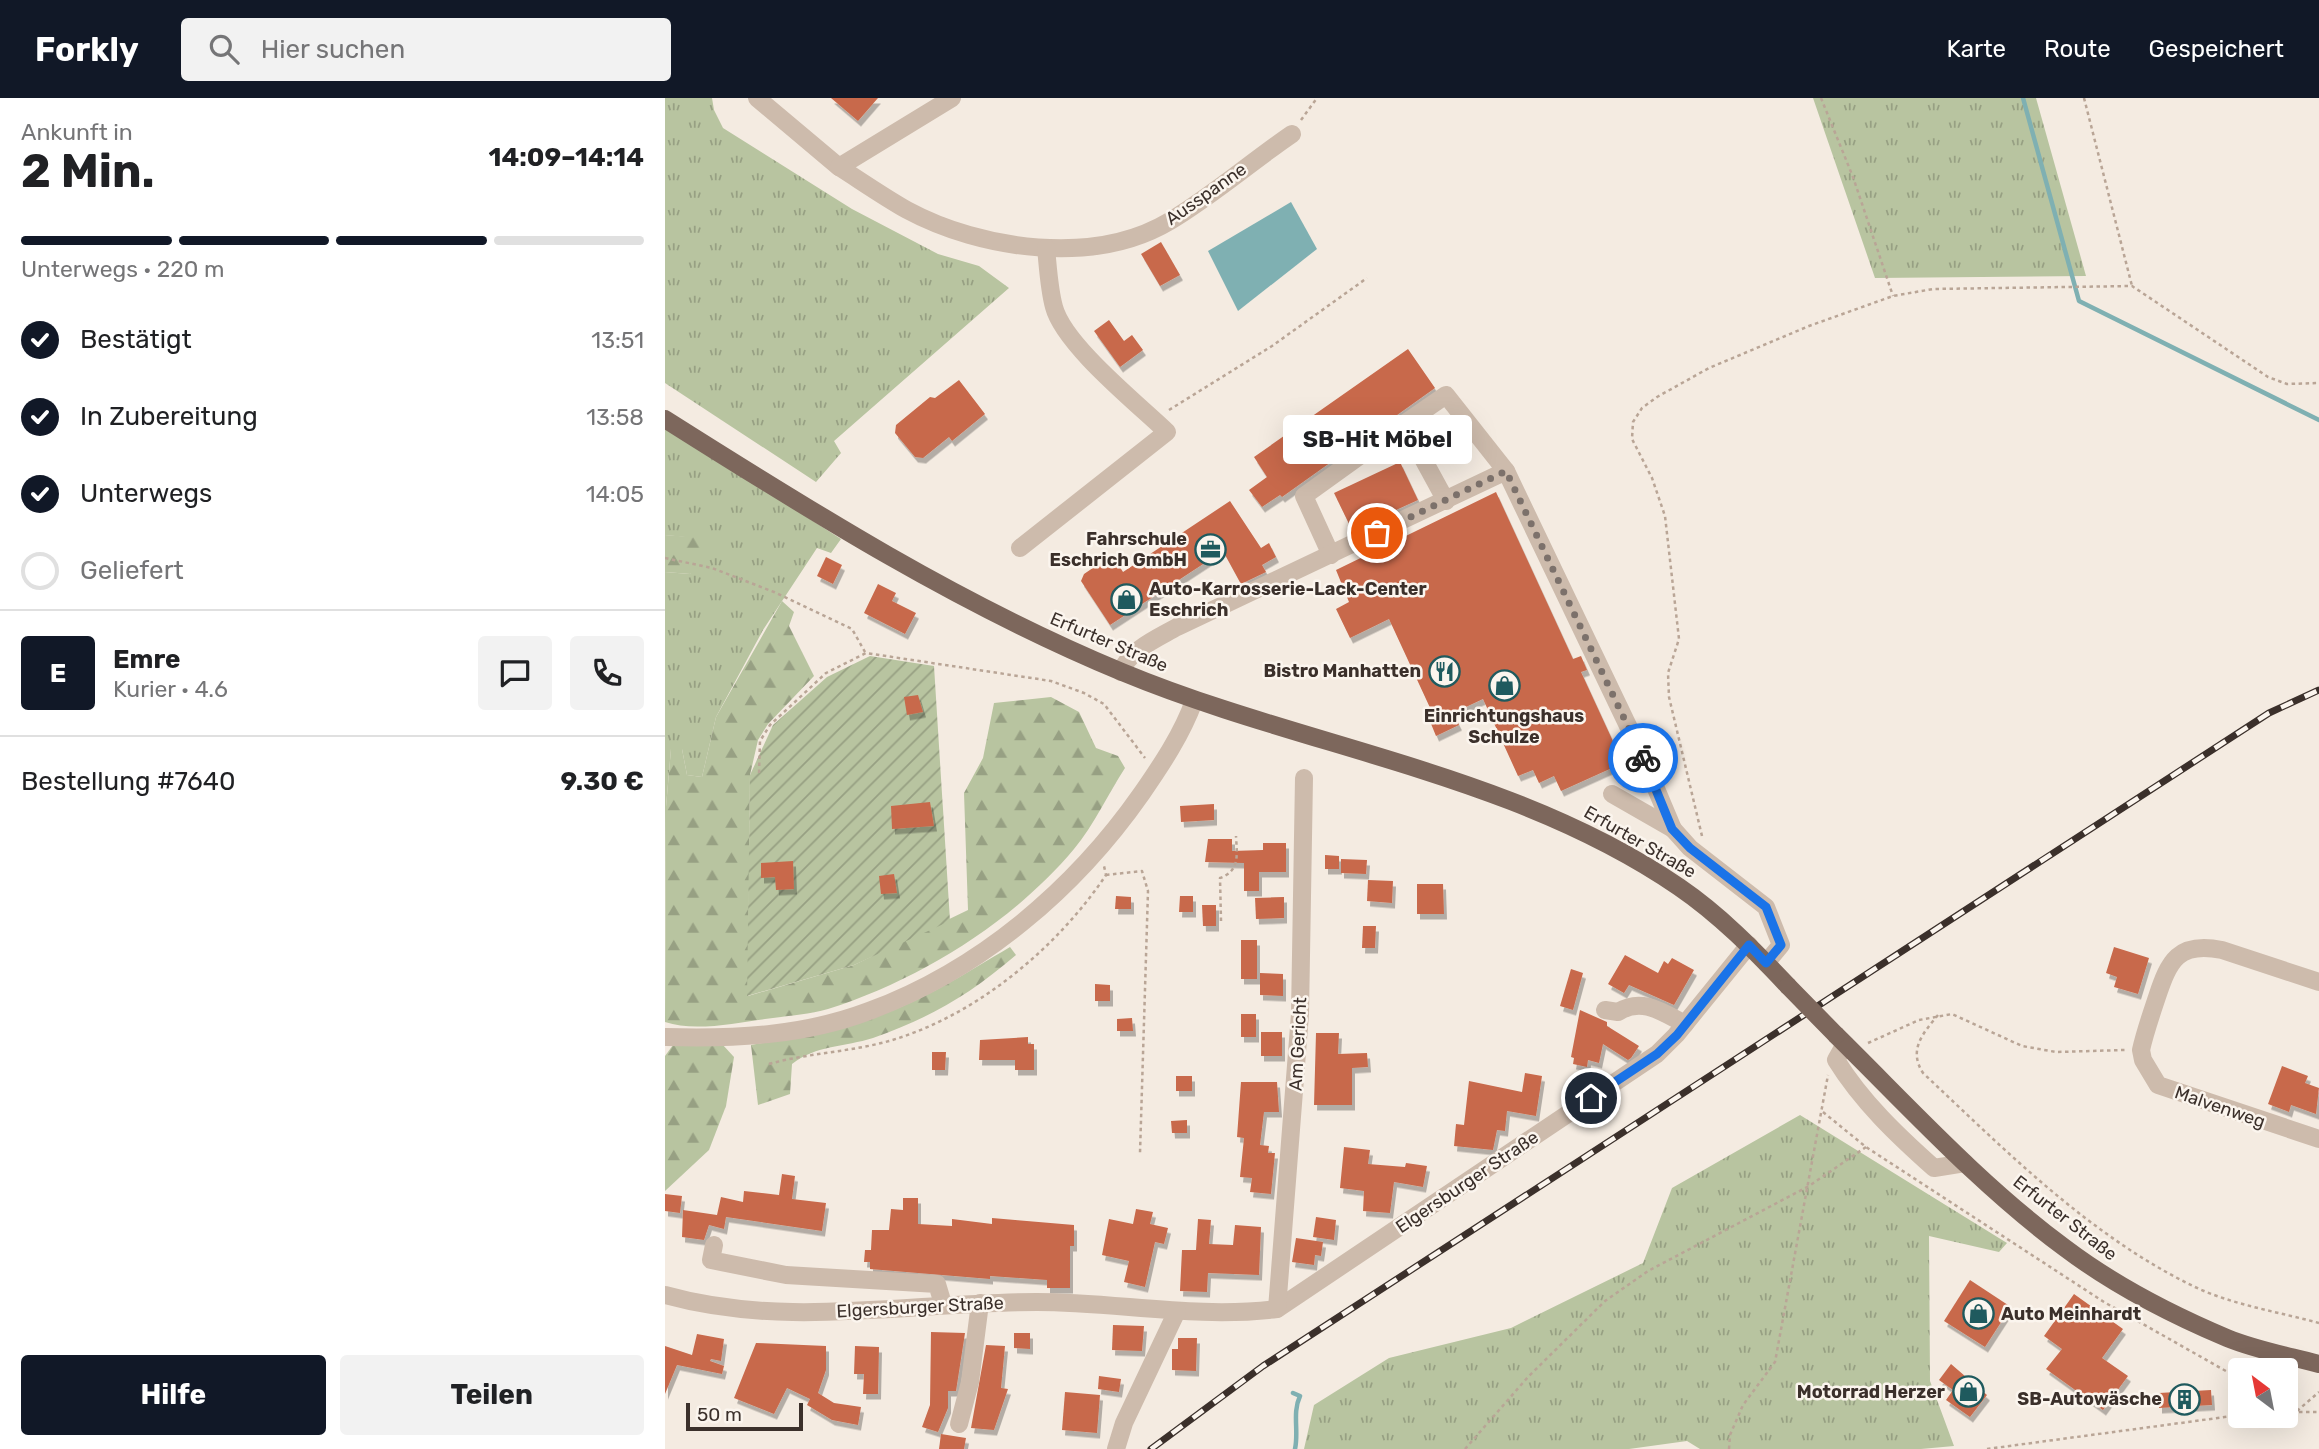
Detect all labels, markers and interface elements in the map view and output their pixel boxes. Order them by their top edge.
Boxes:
search box [181,18,671,81]
text: Forkly [35,30,139,69]
icon: search [205,30,243,68]
text: Hier suchen [261,34,405,65]
text: Karte [1947,35,2006,63]
text: Route [2044,35,2111,63]
text: Gespeichert [2149,35,2284,63]
text: Ankunft in [21,118,133,146]
text: 14:09–14:14 [489,142,644,173]
text: 2 Min. [21,144,155,199]
street label: Ausspanne [1161,158,1251,230]
text: Unterwegs · 220 m [21,255,225,283]
icon: check [21,321,59,359]
text: Bestätigt [80,324,192,355]
text: 13:51 [591,326,644,354]
icon: check [21,398,59,436]
text: In Zubereitung [80,401,258,432]
text: 13:58 [586,403,644,431]
callout: SB-Hit Möbel [1283,414,1471,463]
text: SB-Hit Möbel [1303,425,1452,453]
icon: check [21,475,59,513]
text: Unterwegs [80,478,212,509]
text: 14:05 [586,480,644,508]
pin [1347,503,1407,563]
icon: bag [1358,514,1396,552]
place label: Fahrschule Eschrich GmbH [1050,528,1187,571]
office icon: Fahrschule Eschrich GmbH [1193,532,1227,566]
text: Geliefert [80,555,184,586]
place label: Auto-Karrosserie-Lack-Center Eschrich [1149,578,1427,621]
shop icon: Auto-Karrosserie-Lack-Center Eschrich [1109,582,1143,616]
street label: Erfurter Straße [1047,607,1171,677]
button: chat [478,636,552,710]
button: phone [570,636,644,710]
text: Emre [113,644,181,675]
restaurant icon: Bistro Manhatten [1427,654,1461,688]
text: E [50,658,66,689]
place label: Bistro Manhatten [1264,660,1421,682]
shop icon: Einrichtungshaus Schulze [1487,669,1521,703]
text: Kurier · 4.6 [113,675,228,703]
place label: Einrichtungshaus Schulze [1424,705,1584,748]
courier [1608,723,1678,793]
icon: bike [1624,739,1662,777]
text: Bestellung #7640 [21,766,235,797]
text: 9.30 € [561,766,644,797]
street label: Erfurter Straße [1580,801,1700,883]
street label: Am Gericht [1285,997,1311,1091]
pin [1561,1068,1621,1128]
icon: home [1572,1079,1610,1117]
street label: Malvenweg [2172,1081,2268,1133]
street label: Elgersburger Straße [1391,1126,1543,1238]
street label: Erfurter Straße [2009,1171,2121,1265]
street label: Elgersburger Straße [836,1292,1004,1322]
shop icon: Auto Meinhardt [1961,1297,1995,1331]
place label: Auto Meinhardt [2001,1303,2141,1325]
button: Hilfe [21,1355,326,1435]
button: Teilen [340,1355,644,1435]
north arrow [2228,1358,2298,1428]
map controls [2228,1358,2298,1428]
shop icon: Motorrad Herzer [1951,1375,1985,1409]
place label: Motorrad Herzer [1797,1381,1945,1403]
building icon: SB-Autowäsche [2168,1382,2202,1416]
place label: SB-Autowäsche [2017,1388,2162,1410]
scale bar [686,1400,803,1432]
text: 50 m [697,1403,742,1426]

